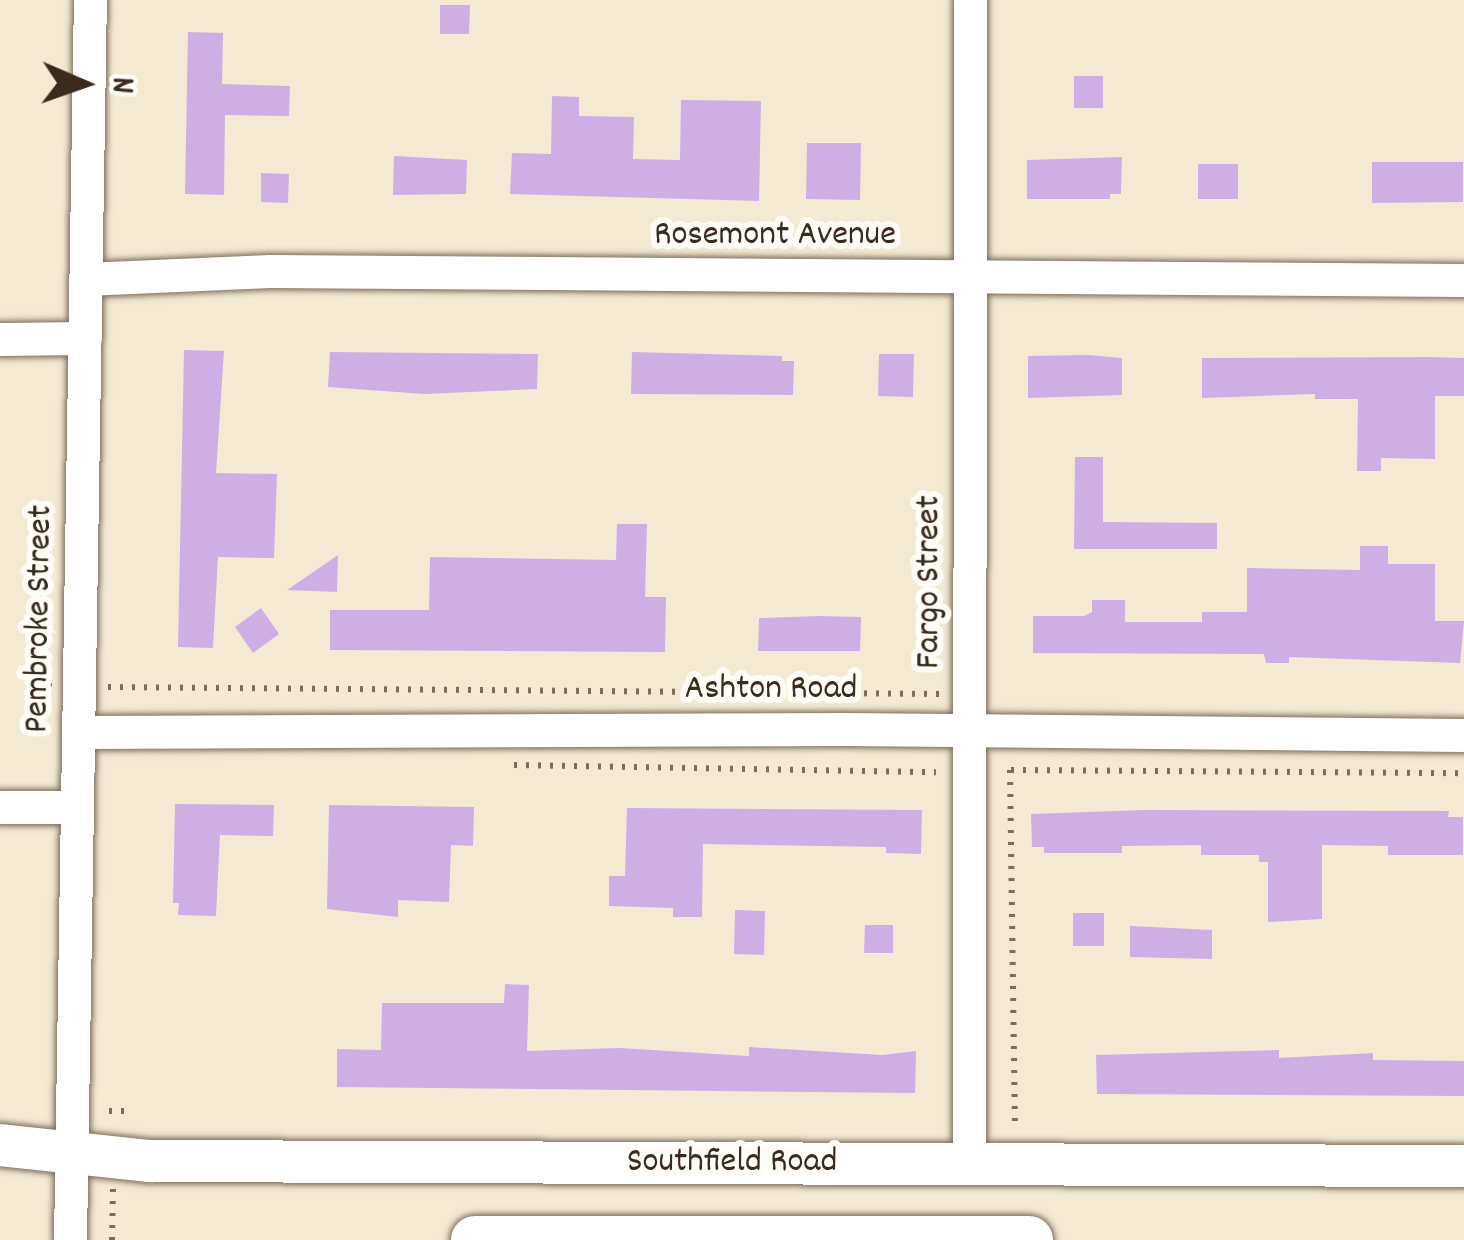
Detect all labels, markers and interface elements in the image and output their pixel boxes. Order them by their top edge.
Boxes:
north arrow [24,24,144,144]
text: N [97,76,144,94]
street label: Rosemont Avenue [654,215,896,259]
street label: Fargo Street [909,495,953,669]
street label: Pembroke Street [17,505,65,733]
street label: Ashton Road [685,669,857,713]
street label: Southfield Road [627,1142,837,1186]

